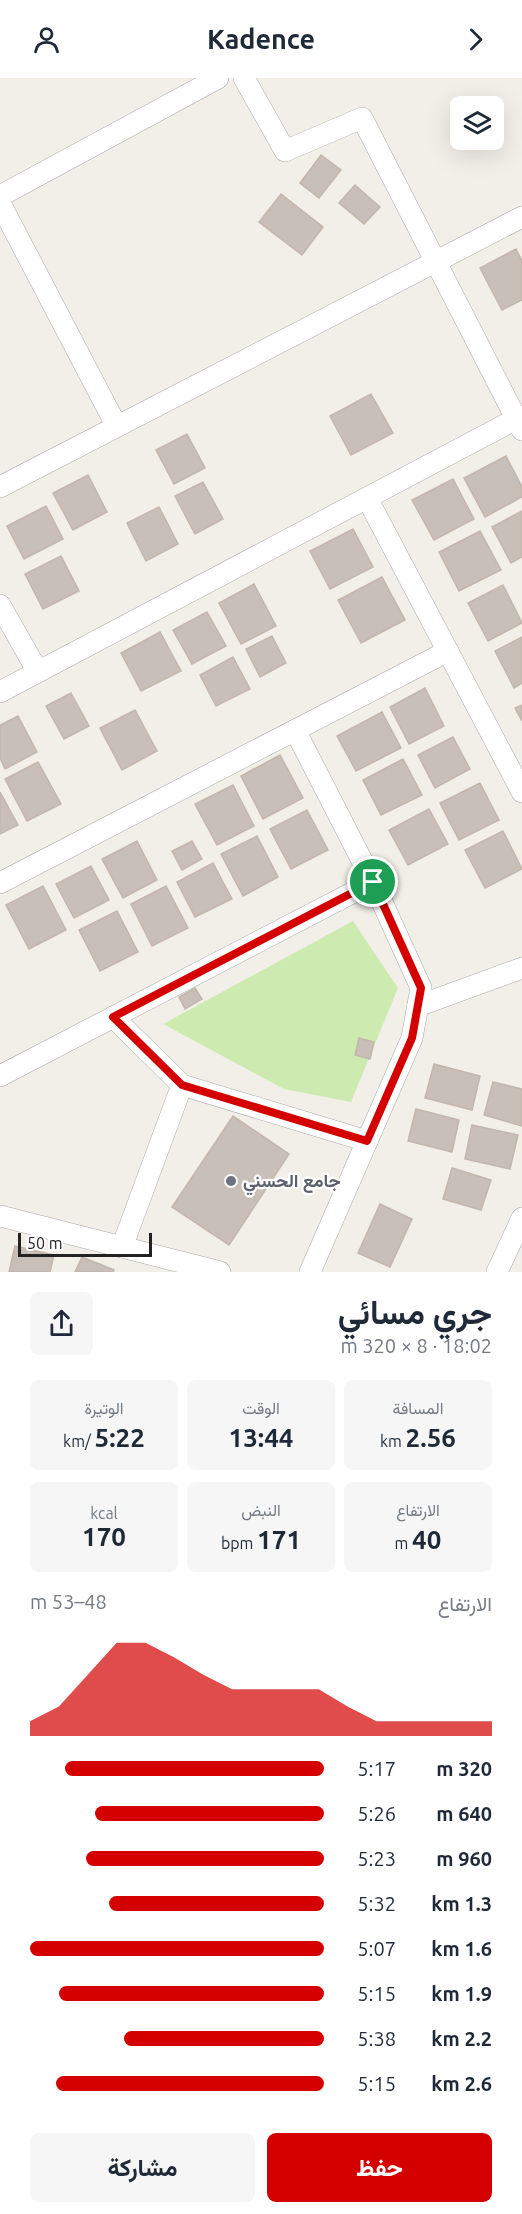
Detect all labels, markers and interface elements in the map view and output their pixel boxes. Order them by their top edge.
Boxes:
icon: person [30,23,63,56]
icon: forward [459,23,492,56]
text: Kadence [207,24,315,54]
map controls [450,96,504,150]
button: layers [450,96,504,150]
pin [347,856,398,907]
icon: arrive [356,865,389,898]
place label: جامع الحسني [243,1170,341,1196]
marker: جامع الحسني [224,1174,238,1188]
scale bar [18,1230,152,1258]
text: 50 m [27,1234,63,1252]
button: share [30,1292,93,1355]
text: جري مسائي [338,1293,492,1330]
text: 18:02 · 8 × 320 m [340,1334,492,1357]
text: الوتيرة [84,1399,124,1417]
text: الوقت [242,1399,280,1417]
text: المسافة [393,1399,443,1417]
text: 5:22 [95,1423,145,1452]
text: 13:44 [228,1423,294,1452]
text: 2.56 [406,1423,456,1452]
text: /km [63,1432,95,1450]
text: km [380,1432,406,1450]
text: النبض [241,1501,281,1519]
text: الارتفاع [396,1501,440,1519]
text: kcal [90,1504,118,1522]
text: 170 [82,1522,126,1551]
text: 171 [257,1525,301,1554]
text: 40 [412,1525,441,1554]
text: bpm [221,1534,257,1552]
text: m [395,1534,412,1552]
text: 48–53 m [30,1590,107,1613]
text: الارتفاع [438,1592,492,1615]
text: 5:17 [357,1757,396,1780]
text: 320 m [436,1757,492,1780]
text: 5:26 [357,1802,396,1825]
text: 640 m [436,1802,492,1825]
text: 5:23 [357,1847,396,1870]
text: 960 m [436,1847,492,1870]
text: 5:32 [357,1892,396,1915]
text: 1.3 km [431,1892,492,1915]
text: 5:07 [357,1937,396,1960]
text: 1.6 km [431,1937,492,1960]
text: 5:15 [357,1982,396,2005]
text: 1.9 km [431,1982,492,2005]
text: 5:38 [357,2027,396,2050]
text: 2.2 km [431,2027,492,2050]
text: 5:15 [357,2072,396,2095]
text: 2.6 km [431,2072,492,2095]
button: مشاركة [30,2133,255,2202]
button: حفظ [267,2133,492,2202]

